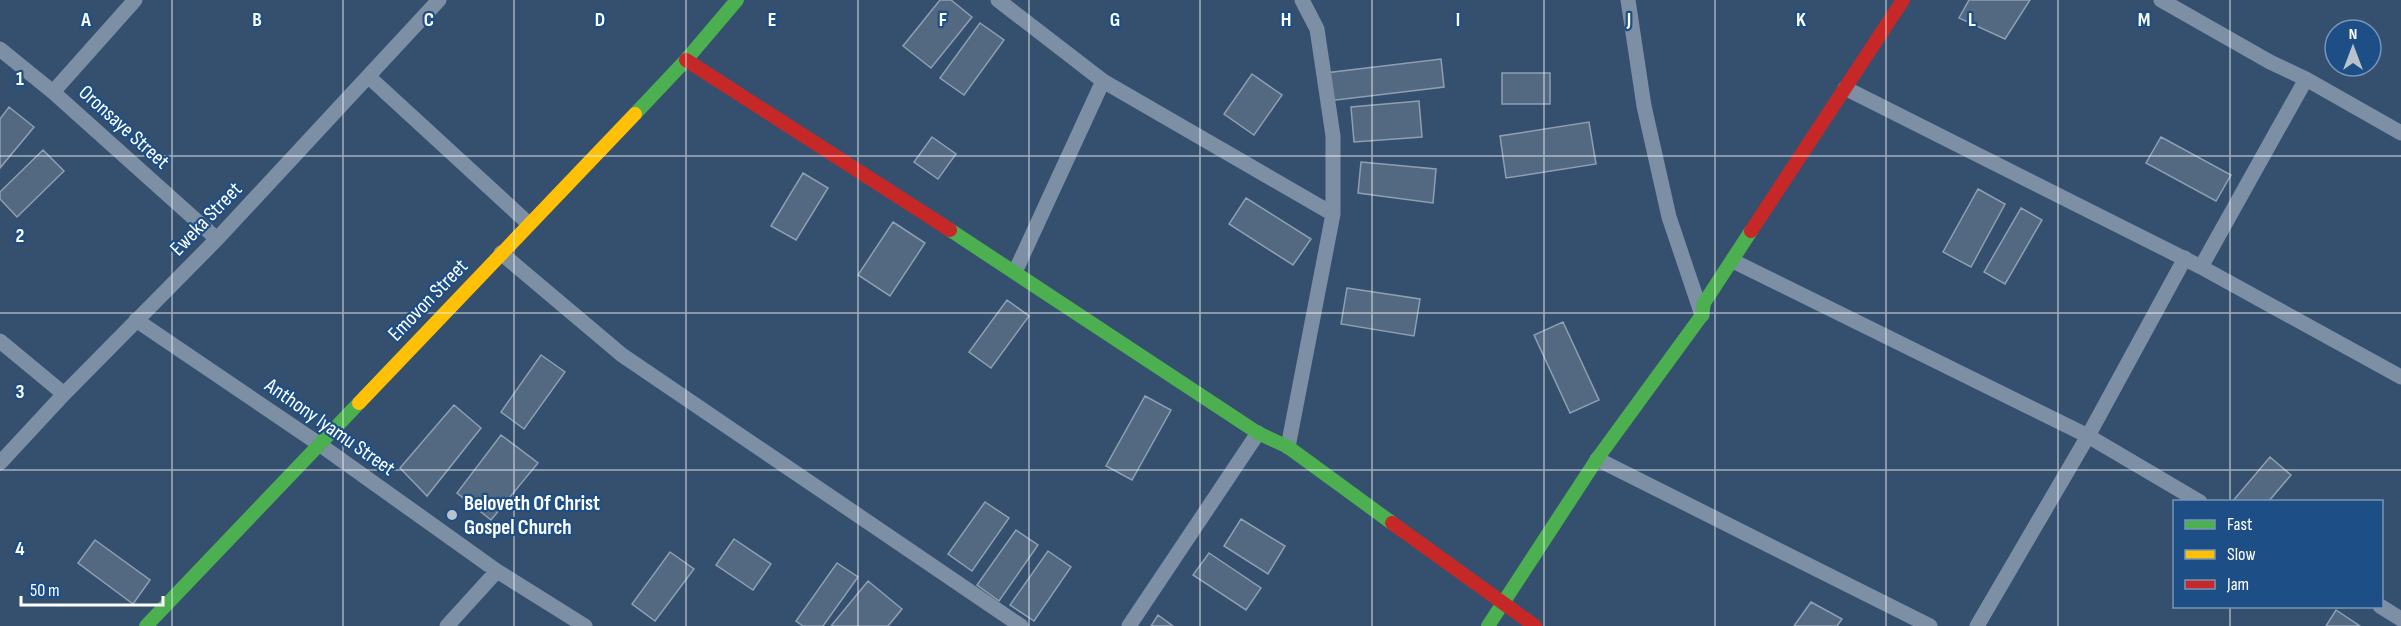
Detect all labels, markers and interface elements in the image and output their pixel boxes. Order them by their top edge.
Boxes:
text: A [80,8,91,32]
text: B [252,8,262,32]
text: C [424,8,434,32]
text: D [595,8,605,32]
text: E [768,8,776,32]
text: F [939,8,947,32]
text: G [1110,8,1120,32]
text: H [1281,8,1291,32]
text: I [1456,8,1460,32]
text: J [1626,8,1631,32]
text: K [1796,8,1806,32]
text: L [1968,8,1976,32]
text: M [2138,8,2150,32]
north arrow [2323,18,2383,78]
text: N [2349,25,2357,44]
text: 1 [16,67,24,91]
street label: Oronsaye Street [74,80,174,174]
street label: Eweka Street [165,177,247,261]
text: 2 [16,224,24,248]
street label: Emovon Street [383,254,473,346]
street label: Anthony Iyamu Street [259,372,400,481]
text: 3 [16,380,25,404]
place label: Beloveth Of Christ Gospel Church [464,491,600,540]
legend [2173,500,2383,608]
marker: Beloveth Of Christ Gospel Church [445,508,459,522]
text: Fast [2227,514,2253,535]
text: 4 [15,537,25,561]
text: Slow [2227,544,2256,565]
scale bar [21,569,164,607]
text: Jam [2226,574,2249,595]
text: 50 m [30,580,60,601]

